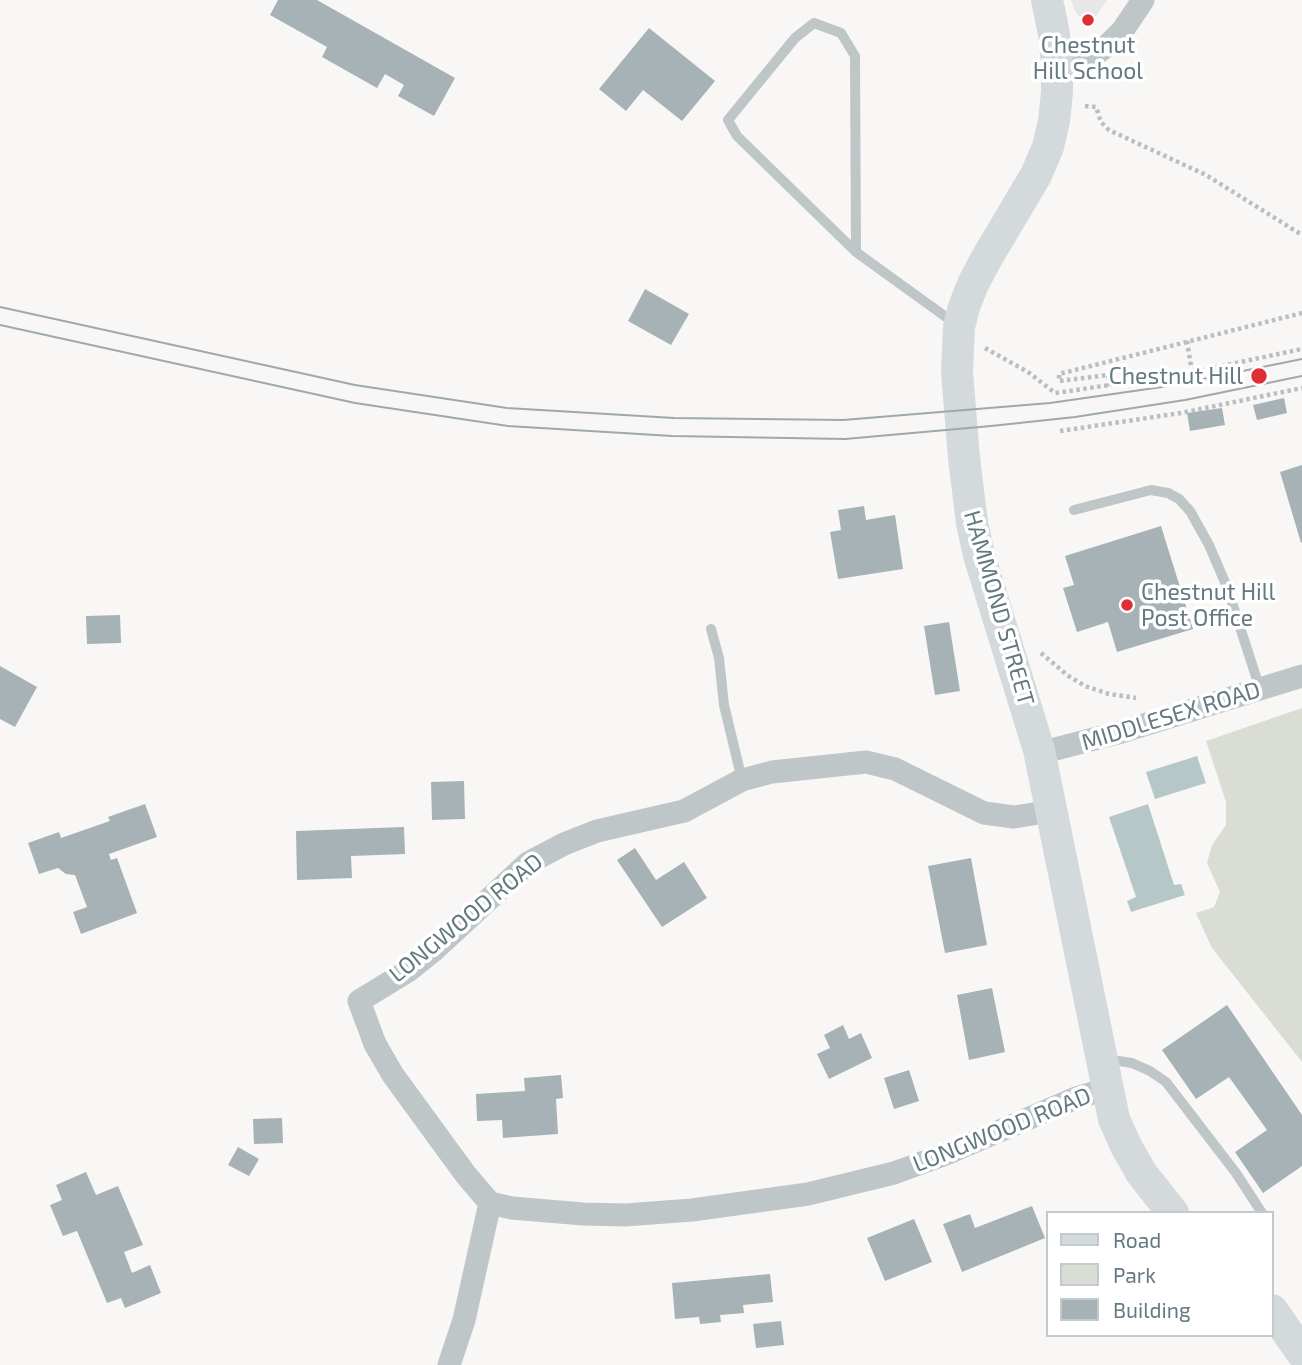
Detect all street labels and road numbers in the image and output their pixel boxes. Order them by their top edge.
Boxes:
street label: HAMMOND STREET [958,507,1040,709]
street label: MIDDLESEX ROAD [1078,676,1264,756]
street label: LONGWOOD ROAD [384,848,548,988]
street label: LONGWOOD ROAD [909,1082,1095,1178]

